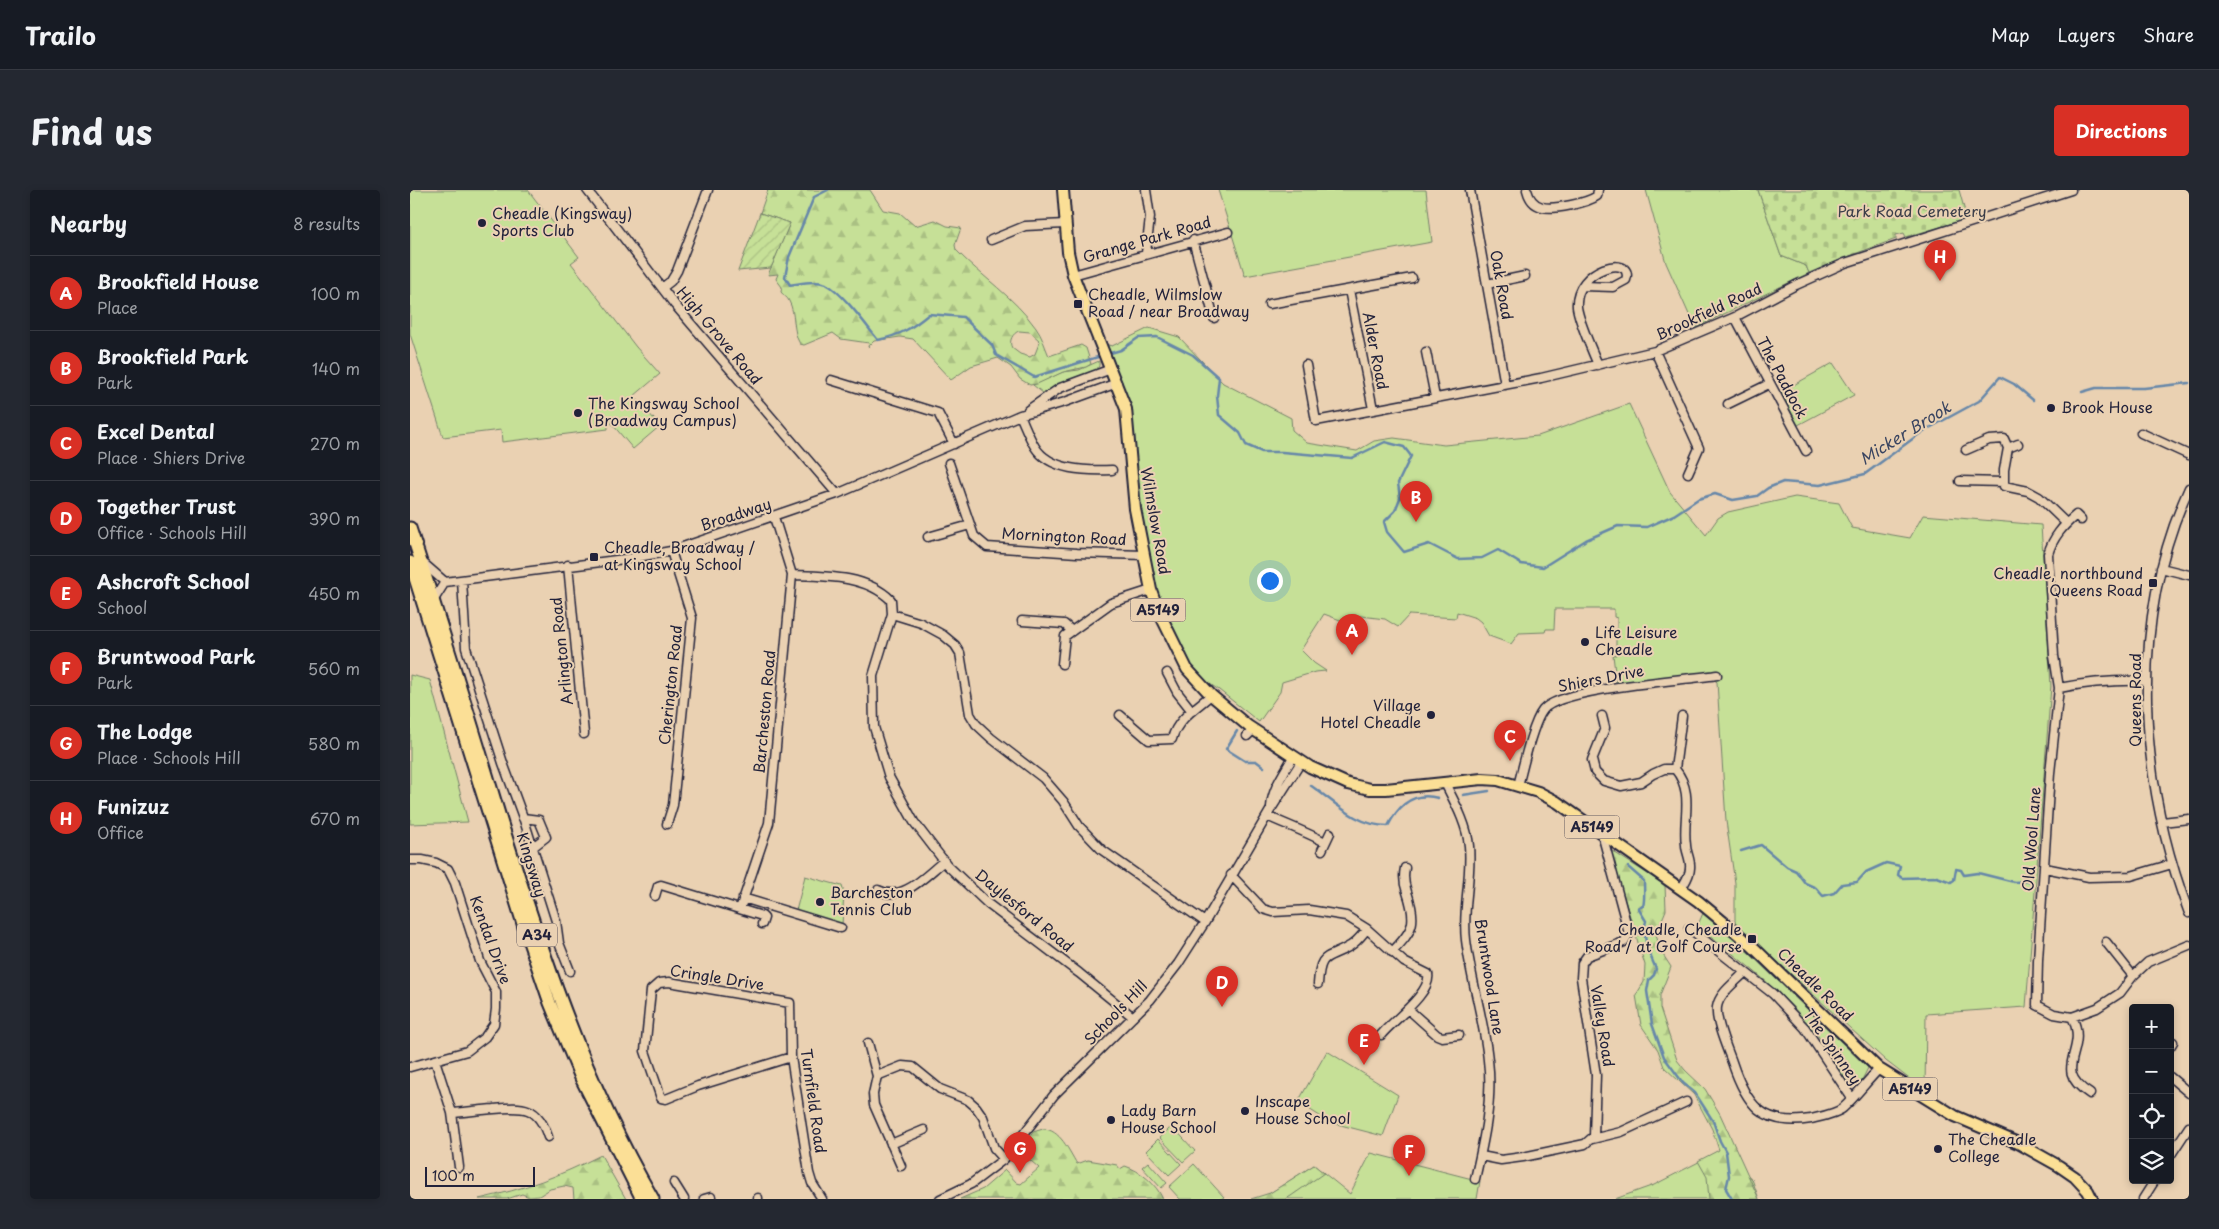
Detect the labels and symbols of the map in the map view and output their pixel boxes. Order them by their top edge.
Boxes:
park label: Park Road Cemetery [1837,199,1987,222]
place label: Cheadle (Kingsway) Sports Club [492,201,632,241]
street label: Grange Park Road [1080,209,1213,268]
marker: Cheadle (Kingsway) Sports Club [476,217,488,229]
pin: H [1924,240,1956,281]
street label: Oak Road [1485,248,1520,321]
street label: Brookfield Road [1651,276,1765,345]
street label: High Grove Road [672,281,768,389]
place label: Cheadle, Wilmslow Road / near Broadway [1088,282,1249,322]
marker: Cheadle, Wilmslow Road / near Broadway [1072,298,1084,310]
street label: Alder Road [1358,310,1395,392]
street label: The Paddock [1752,332,1815,423]
place label: The Kingsway School (Broadway Campus) [588,391,740,431]
water label: Micker Brook [1854,394,1956,470]
place label: Brook House [2061,395,2153,418]
marker: Brook House [2045,402,2057,414]
marker: The Kingsway School (Broadway Campus) [572,407,584,419]
street label: Wilmslow Road [1136,465,1177,576]
pin: B [1400,481,1432,522]
street label: Broadway [697,491,774,536]
street label: Mornington Road [1001,521,1127,550]
place label: Cheadle, Broadway / at Kingsway School [604,535,756,575]
marker: Cheadle, Broadway / at Kingsway School [588,551,600,563]
place label: Cheadle, northbound Queens Road [1993,561,2143,601]
your location [1257,568,1283,594]
marker: Cheadle, northbound Queens Road [2147,577,2159,589]
street label: Arlington Road [543,596,578,706]
road number: A5149 [1130,598,1186,622]
pin: A [1336,614,1368,655]
place label: Life Leisure Cheadle [1595,620,1678,660]
street label: Cherington Road [652,624,687,746]
marker: Life Leisure Cheadle [1579,636,1591,648]
street label: Barcheston Road [747,649,780,775]
street label: Queens Road [2123,653,2146,747]
street label: Shiers Drive [1556,658,1646,697]
place label: Village Hotel Cheadle [1320,693,1421,733]
marker: Village Hotel Cheadle [1425,709,1437,721]
pin: C [1494,720,1526,761]
street label: Old Wool Lane [2015,786,2046,892]
road number: A5149 [1564,816,1620,839]
street label: Kingsway [512,829,553,900]
street label: Daylesford Road [971,863,1079,957]
place label: Barcheston Tennis Club [830,880,913,920]
street label: Kendal Drive [465,892,518,987]
marker: Barcheston Tennis Club [814,896,826,908]
street label: Bruntwood Lane [1470,917,1511,1037]
place label: Cheadle, Cheadle Road / at Golf Course [1585,917,1742,957]
road number: A34 [517,924,557,946]
marker: Cheadle, Cheadle Road / at Golf Course [1746,933,1758,945]
street label: Cheadle Road [1773,942,1859,1026]
street label: Cringle Drive [668,958,766,995]
pin: D [1206,966,1238,1007]
street label: Schools Hill [1078,974,1152,1050]
street label: Valley Road [1586,983,1621,1068]
street label: The Spinney [1799,1003,1868,1089]
pin: E [1348,1024,1380,1065]
street label: Turnfield Road [796,1047,833,1155]
road number: A5149 [1882,1078,1938,1101]
place label: Inscape House School [1255,1089,1350,1129]
place label: Lady Barn House School [1121,1098,1216,1138]
marker: Inscape House School [1239,1105,1251,1117]
marker: Lady Barn House School [1105,1114,1117,1126]
place label: The Cheadle College [1948,1127,2037,1167]
pin: G [1004,1132,1036,1173]
pin: F [1393,1135,1425,1176]
marker: The Cheadle College [1932,1143,1944,1155]
scale bar [425,1164,535,1187]

